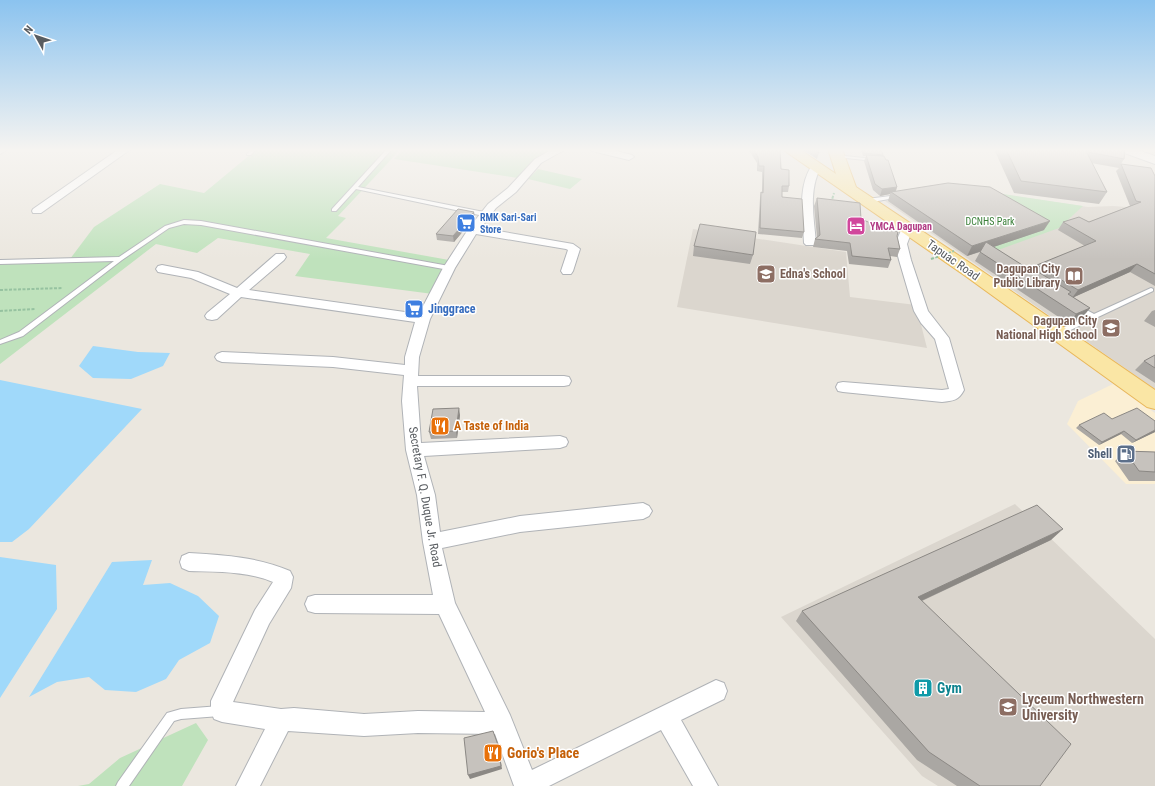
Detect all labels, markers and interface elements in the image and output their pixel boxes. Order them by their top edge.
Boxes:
north arrow [16,16,56,56]
text: N [22,23,36,37]
supermarket icon: RMK Sari-Sari Store [455,212,477,234]
place label: RMK Sari-Sari Store [480,212,536,235]
hotel icon: YMCA Dagupan [845,215,867,237]
park label: DCNHS Park [965,216,1015,227]
place label: YMCA Dagupan [870,221,932,232]
street label: Tapuac Road [924,237,982,283]
place label: Dagupan City Public Library [993,262,1061,290]
school or university icon: Edna's School [755,263,777,285]
library icon: Dagupan City Public Library [1063,265,1085,287]
place label: Edna's School [780,267,846,281]
supermarket icon: Jinggrace [403,298,425,320]
place label: Jinggrace [428,302,476,316]
place label: Dagupan City National High School [996,314,1098,342]
school or university icon: Dagupan City National High School [1100,317,1122,339]
restaurant icon: A Taste of India [429,415,451,437]
place label: A Taste of India [454,419,529,433]
street label: Secretary F. Q. Duque Jr. Road [406,426,444,568]
fuel station icon: Shell [1115,443,1137,465]
place label: Shell [1088,447,1112,461]
building icon: Gym [912,677,934,699]
place label: Gym [937,680,962,696]
place label: Lyceum Northwestern University [1022,691,1144,723]
school or university icon: Lyceum Northwestern University [997,696,1019,718]
restaurant icon: Gorio's Place [482,742,504,764]
place label: Gorio's Place [507,745,579,761]

